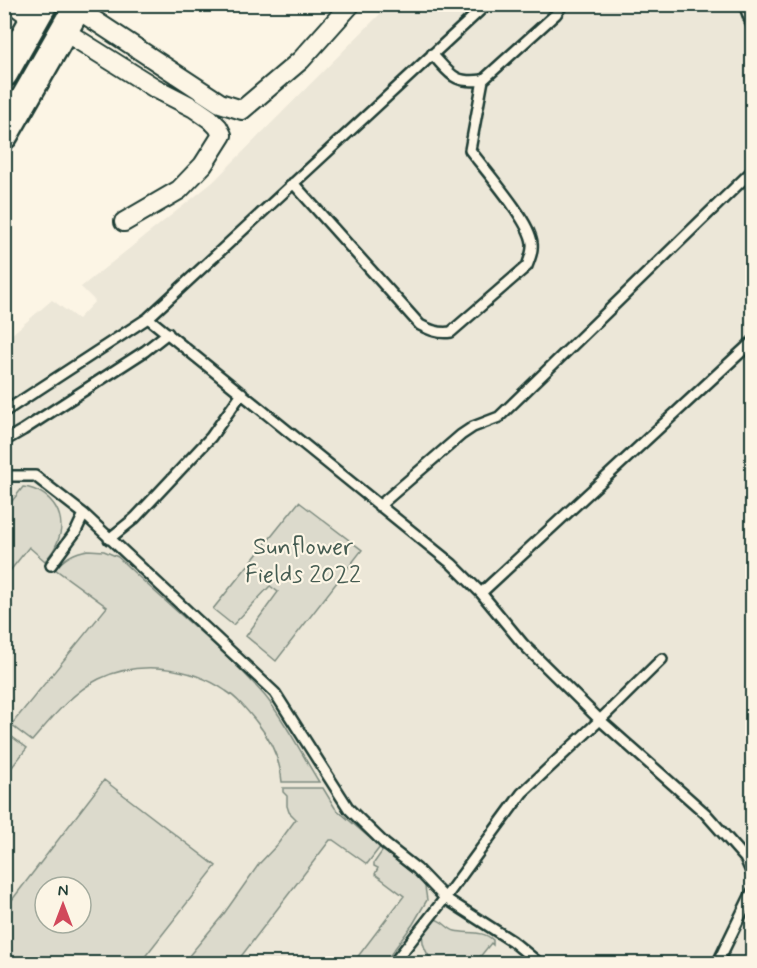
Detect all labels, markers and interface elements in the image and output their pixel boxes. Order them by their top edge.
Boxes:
park label: Sunflower Fields 2022 [245,532,361,591]
north arrow [33,875,93,935]
text: N [58,881,68,902]

